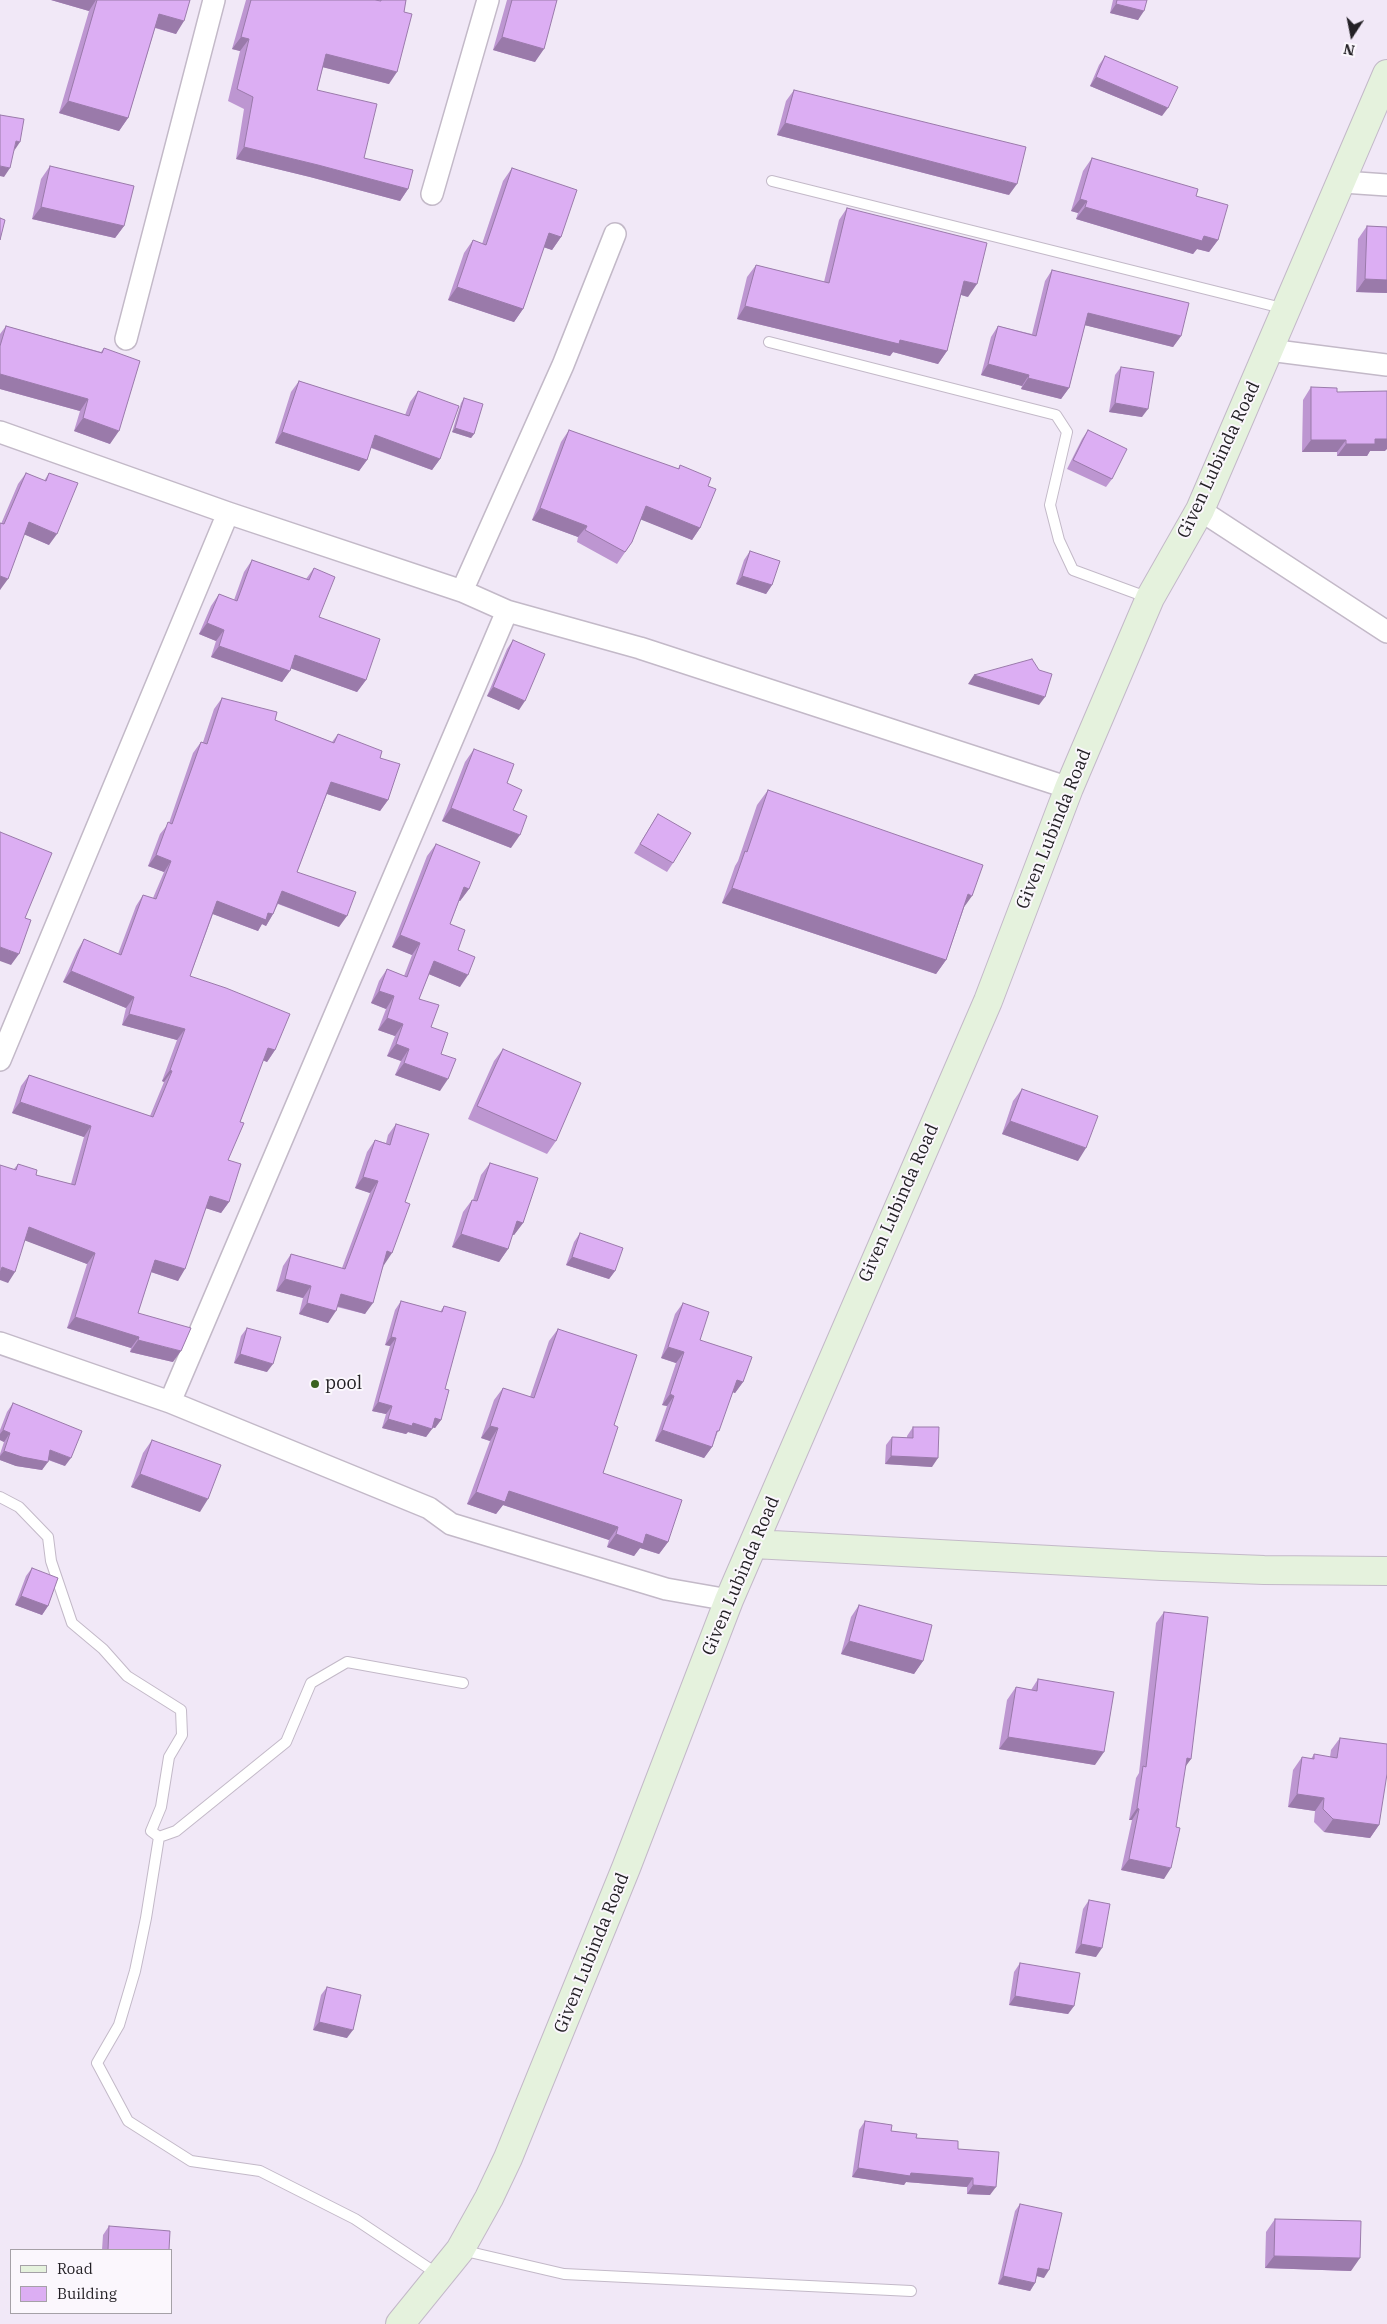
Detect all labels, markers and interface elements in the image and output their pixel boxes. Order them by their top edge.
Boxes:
north arrow [1327,10,1377,60]
text: N [1342,40,1356,60]
street label: Given Lubinda Road [1173,378,1265,542]
street label: Given Lubinda Road [1012,746,1096,912]
street label: Given Lubinda Road [854,1121,944,1285]
place label: pool [325,1373,362,1395]
marker: pool [309,1378,321,1390]
street label: Given Lubinda Road [698,1493,784,1659]
street label: Given Lubinda Road [550,1870,634,2036]
legend [10,2249,172,2314]
text: Road [57,2259,93,2278]
text: Building [57,2284,117,2303]

